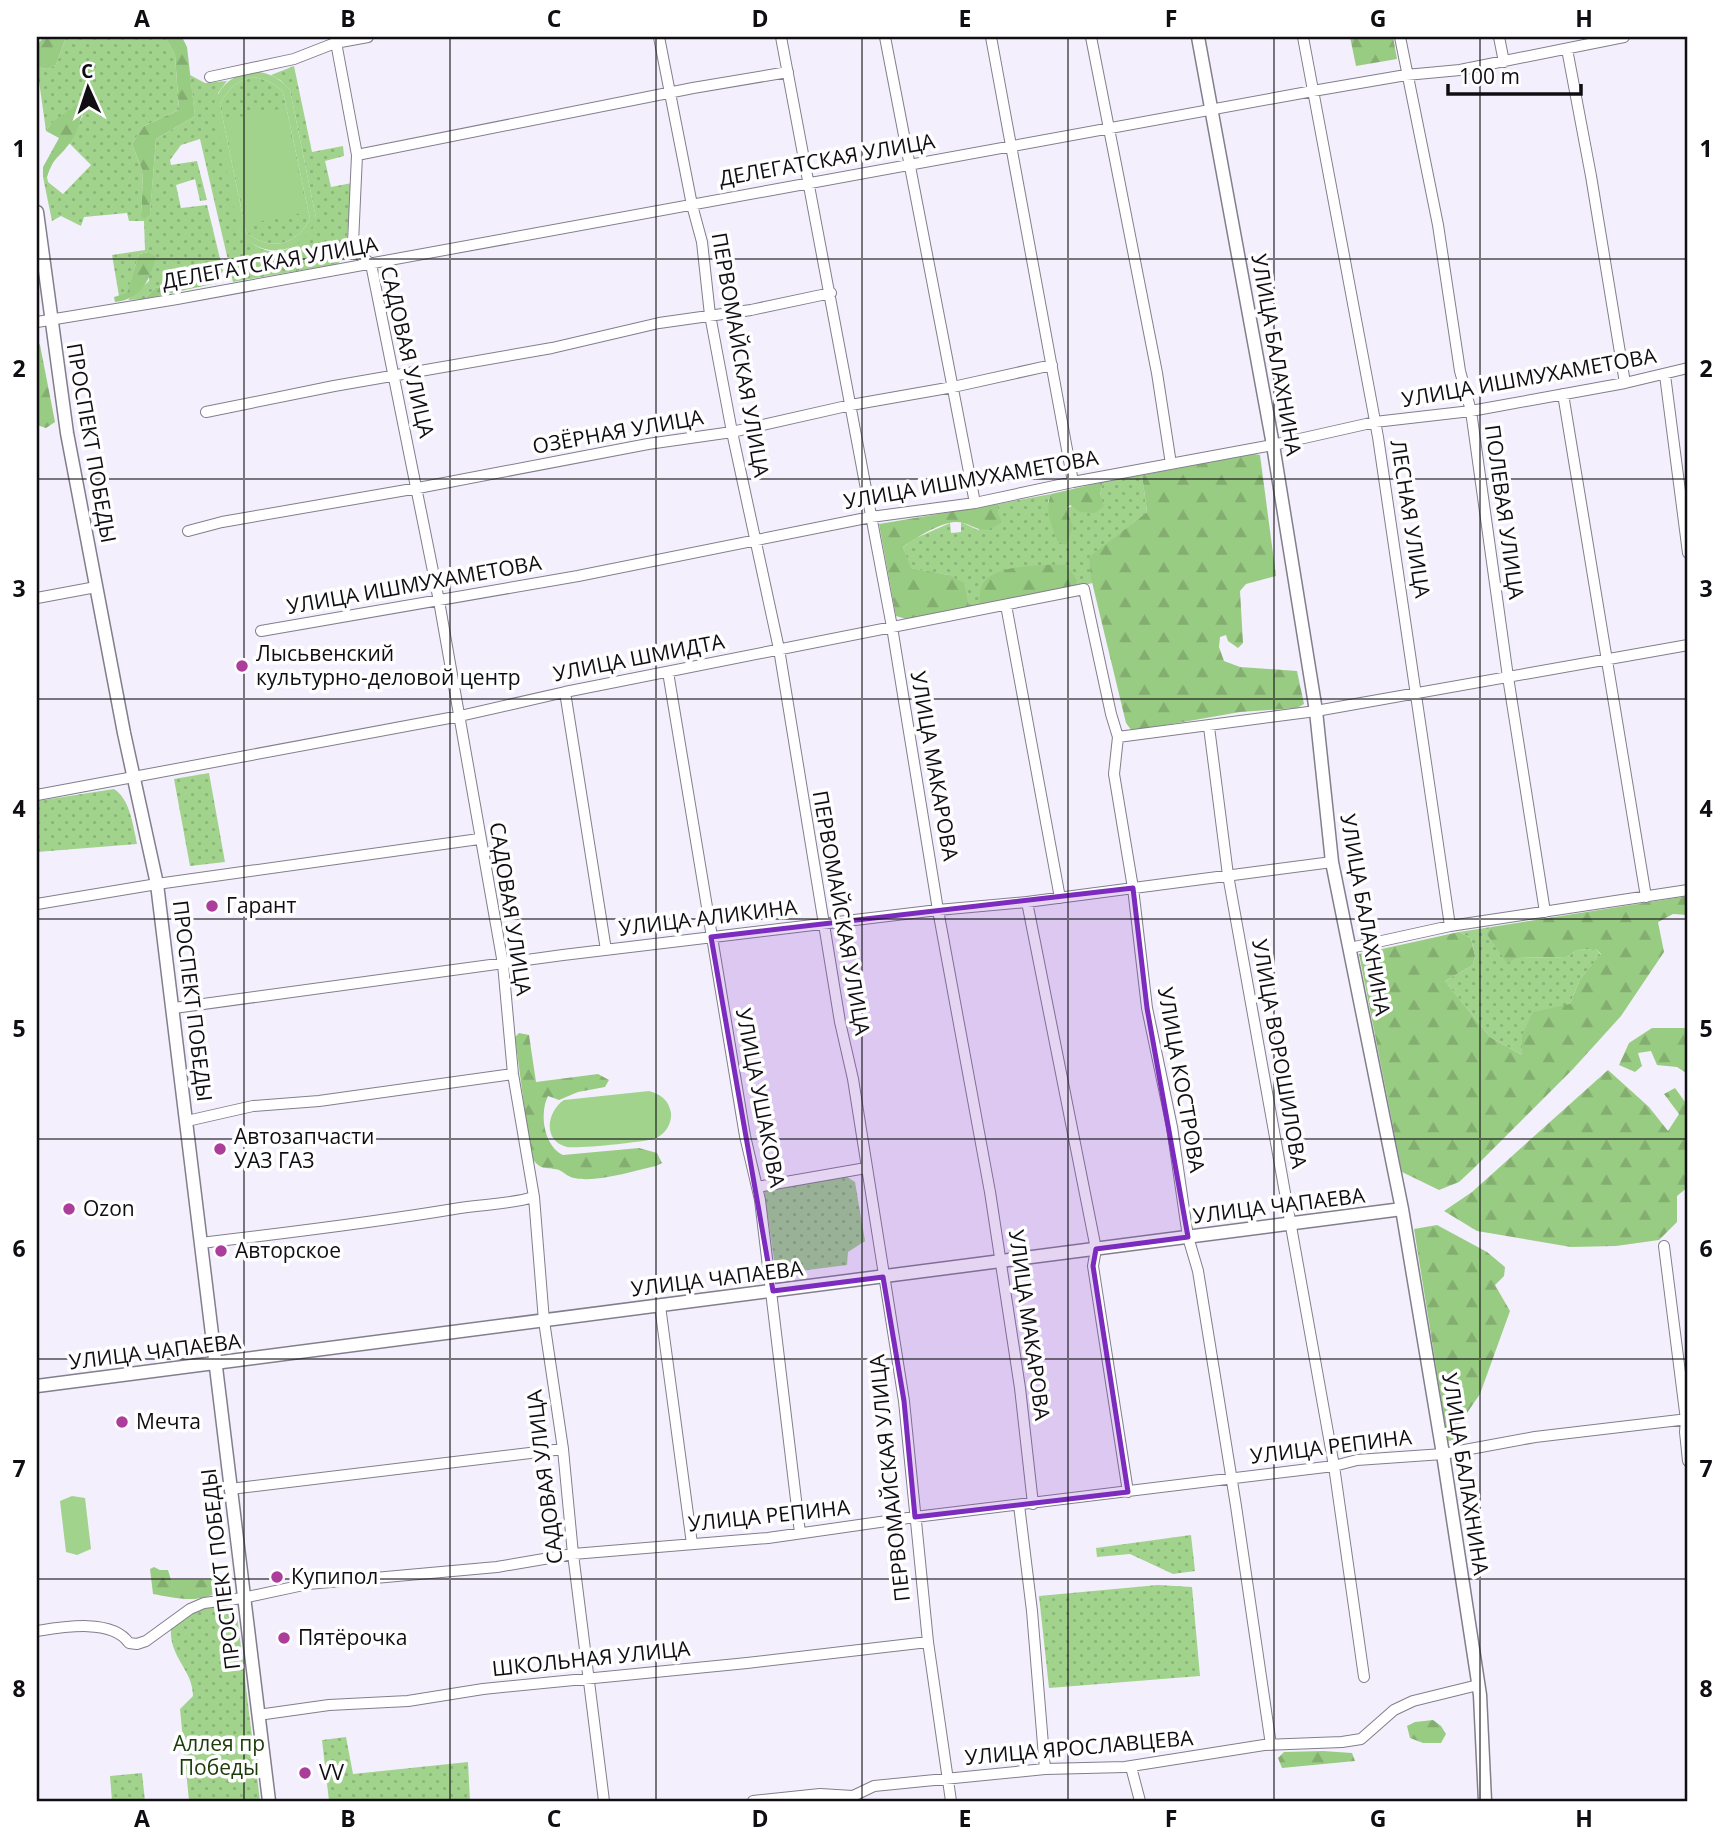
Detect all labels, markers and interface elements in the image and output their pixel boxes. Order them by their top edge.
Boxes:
text: A [134,2,150,34]
text: B [340,2,356,34]
text: C [547,2,561,34]
text: D [751,2,769,34]
text: E [959,2,971,34]
text: F [1165,2,1177,34]
text: G [1370,2,1386,34]
text: H [1575,2,1593,34]
north arrow [52,52,122,122]
scale bar [1448,52,1582,96]
text: С [80,58,94,84]
text: 100 m [1459,62,1520,90]
street label: ДЕЛЕГАТСКАЯ УЛИЦА [717,126,938,192]
text: 1 [12,132,26,164]
text: 1 [1699,132,1713,164]
street label: ДЕЛЕГАТСКАЯ УЛИЦА [160,229,381,295]
street label: ПЕРВОМАЙСКАЯ УЛИЦА [706,230,776,480]
street label: УЛИЦА БАЛАХНИНА [1245,252,1309,459]
street label: САДОВАЯ УЛИЦА [375,263,441,441]
street label: ПРОСПЕКТ ПОБЕДЫ [61,341,123,545]
street label: УЛИЦА ИШМУХАМЕТОВА [1399,341,1659,413]
text: 2 [12,352,26,384]
text: 2 [1699,352,1713,384]
street label: ОЗЁРНАЯ УЛИЦА [530,402,706,460]
street label: ПОЛЕВАЯ УЛИЦА [1479,423,1531,602]
street label: ЛЕСНАЯ УЛИЦА [1385,438,1437,601]
street label: УЛИЦА ИШМУХАМЕТОВА [841,443,1101,515]
street label: УЛИЦА ИШМУХАМЕТОВА [284,548,544,620]
text: 3 [12,572,26,604]
text: 3 [1699,572,1713,604]
street label: УЛИЦА ШМИДТА [551,627,727,687]
place label: Лысьвенский культурно-деловой центр [256,639,521,691]
marker: Лысьвенский культурно-деловой центр [234,658,250,674]
street label: УЛИЦА МАКАРОВА [905,669,966,863]
street label: ПЕРВОМАЙСКАЯ УЛИЦА [807,788,877,1038]
text: 4 [12,792,26,824]
text: 4 [1699,792,1713,824]
street label: УЛИЦА БАЛАХНИНА [1334,812,1398,1019]
street label: САДОВАЯ УЛИЦА [483,820,539,998]
place label: Гарант [226,891,296,919]
street label: УЛИЦА АЛИКИНА [617,892,799,942]
marker: Гарант [204,898,220,914]
street label: ПРОСПЕКТ ПОБЕДЫ [167,899,219,1103]
street label: УЛИЦА ВОРОШИЛОВА [1246,937,1314,1171]
street label: УЛИЦА КОСТРОВА [1152,985,1212,1175]
street label: УЛИЦА УШАКОВА [730,1006,792,1190]
text: 5 [12,1012,26,1044]
text: 5 [1699,1012,1713,1044]
place label: Автозапчасти УАЗ ГАЗ [234,1122,374,1174]
marker: Автозапчасти УАЗ ГАЗ [212,1141,228,1157]
street label: УЛИЦА ЧАПАЕВА [1191,1180,1367,1229]
place label: Ozon [83,1194,135,1222]
marker: Ozon [61,1201,77,1217]
street label: УЛИЦА МАКАРОВА [1003,1228,1057,1423]
text: 6 [12,1232,26,1264]
text: 6 [1699,1232,1713,1264]
place label: Авторское [235,1236,341,1264]
marker: Авторское [213,1243,229,1259]
street label: УЛИЦА ЧАПАЕВА [629,1253,805,1302]
street label: УЛИЦА ЧАПАЕВА [67,1326,243,1375]
street label: ПЕРВОМАЙСКАЯ УЛИЦА [862,1353,916,1603]
street label: УЛИЦА БАЛАХНИНА [1436,1371,1496,1578]
street label: САДОВАЯ УЛИЦА [519,1388,569,1566]
place label: Мечта [136,1407,201,1435]
marker: Мечта [114,1414,130,1430]
street label: УЛИЦА РЕПИНА [1249,1422,1414,1470]
text: 7 [12,1452,26,1484]
text: 7 [1699,1452,1713,1484]
street label: ПРОСПЕКТ ПОБЕДЫ [194,1467,246,1671]
street label: УЛИЦА РЕПИНА [687,1493,852,1537]
place label: Купипол [291,1562,378,1590]
marker: Купипол [269,1569,285,1585]
place label: Пятёрочка [298,1623,407,1651]
marker: Пятёрочка [276,1630,292,1646]
street label: ШКОЛЬНАЯ УЛИЦА [491,1634,692,1682]
text: 8 [12,1672,26,1704]
text: 8 [1699,1672,1713,1704]
street label: УЛИЦА ЯРОСЛАВЦЕВА [964,1723,1195,1771]
park label: Аллея пр Победы [173,1729,265,1781]
place label: VV [319,1758,345,1786]
marker: VV [297,1765,313,1781]
text: A [134,1802,150,1834]
text: B [340,1802,356,1834]
text: C [547,1802,561,1834]
text: D [751,1802,769,1834]
text: E [959,1802,971,1834]
text: F [1165,1802,1177,1834]
text: G [1370,1802,1386,1834]
text: H [1575,1802,1593,1834]

